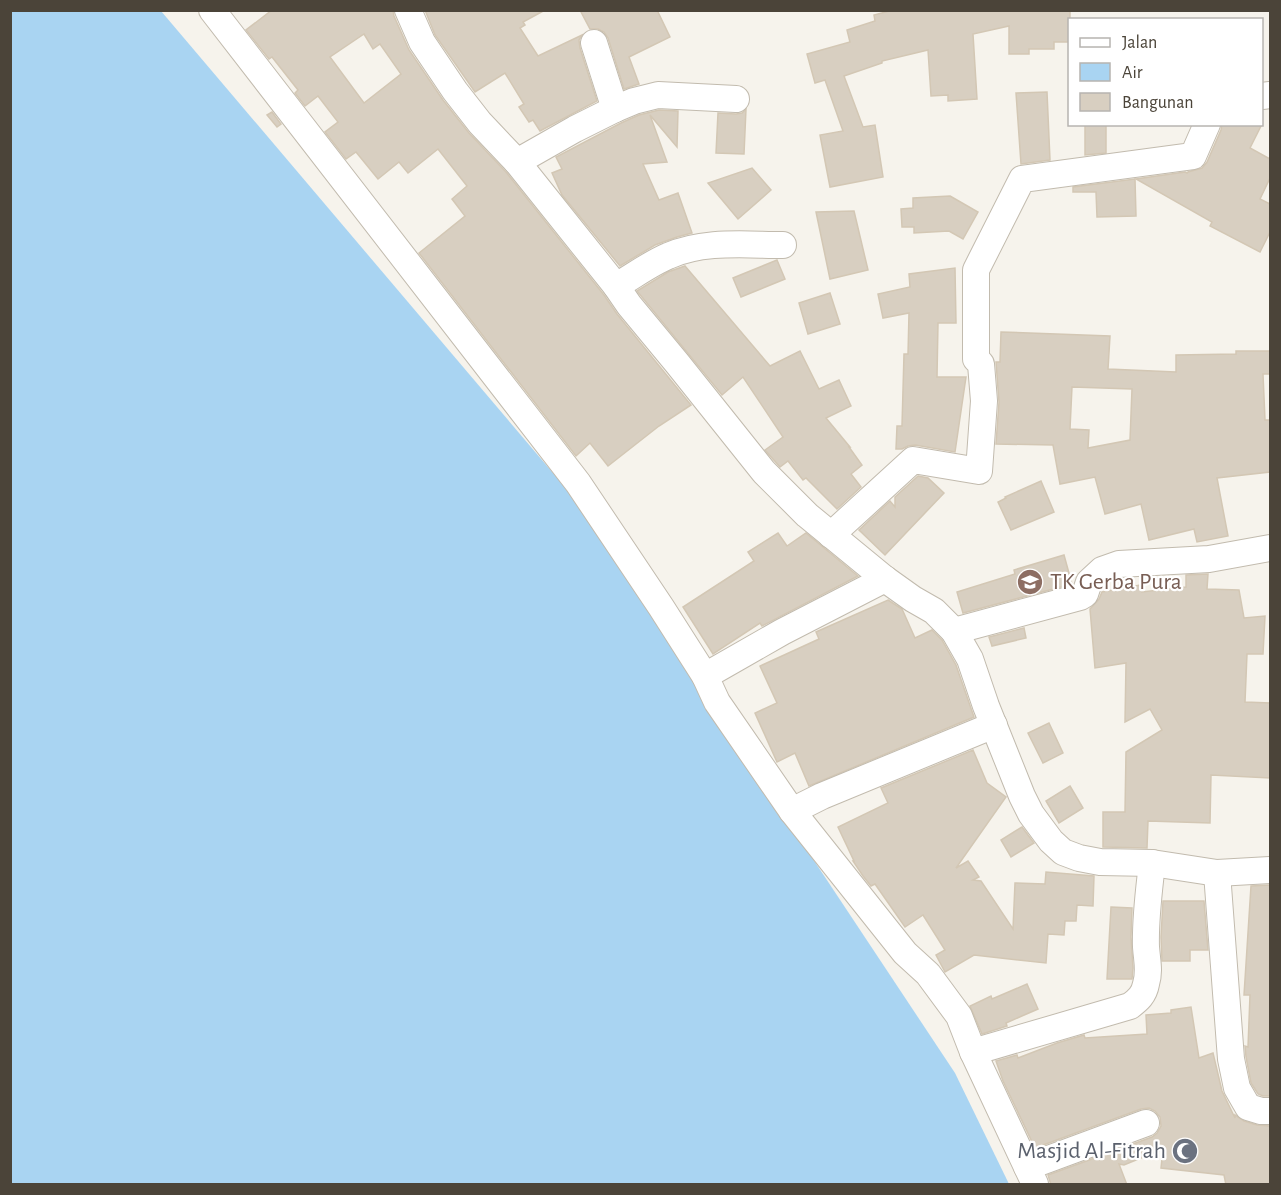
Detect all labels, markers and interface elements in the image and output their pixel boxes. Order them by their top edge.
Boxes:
legend [1068,18,1263,126]
text: Jalan [1122,34,1157,52]
text: Air [1122,64,1143,82]
text: Bangunan [1122,94,1194,112]
school or university icon: TK Gerba Pura [1015,567,1045,597]
place label: TK Gerba Pura [1050,570,1182,594]
mosque icon: Masjid Al-Fitrah [1170,1136,1200,1166]
place label: Masjid Al-Fitrah [1017,1139,1166,1163]

